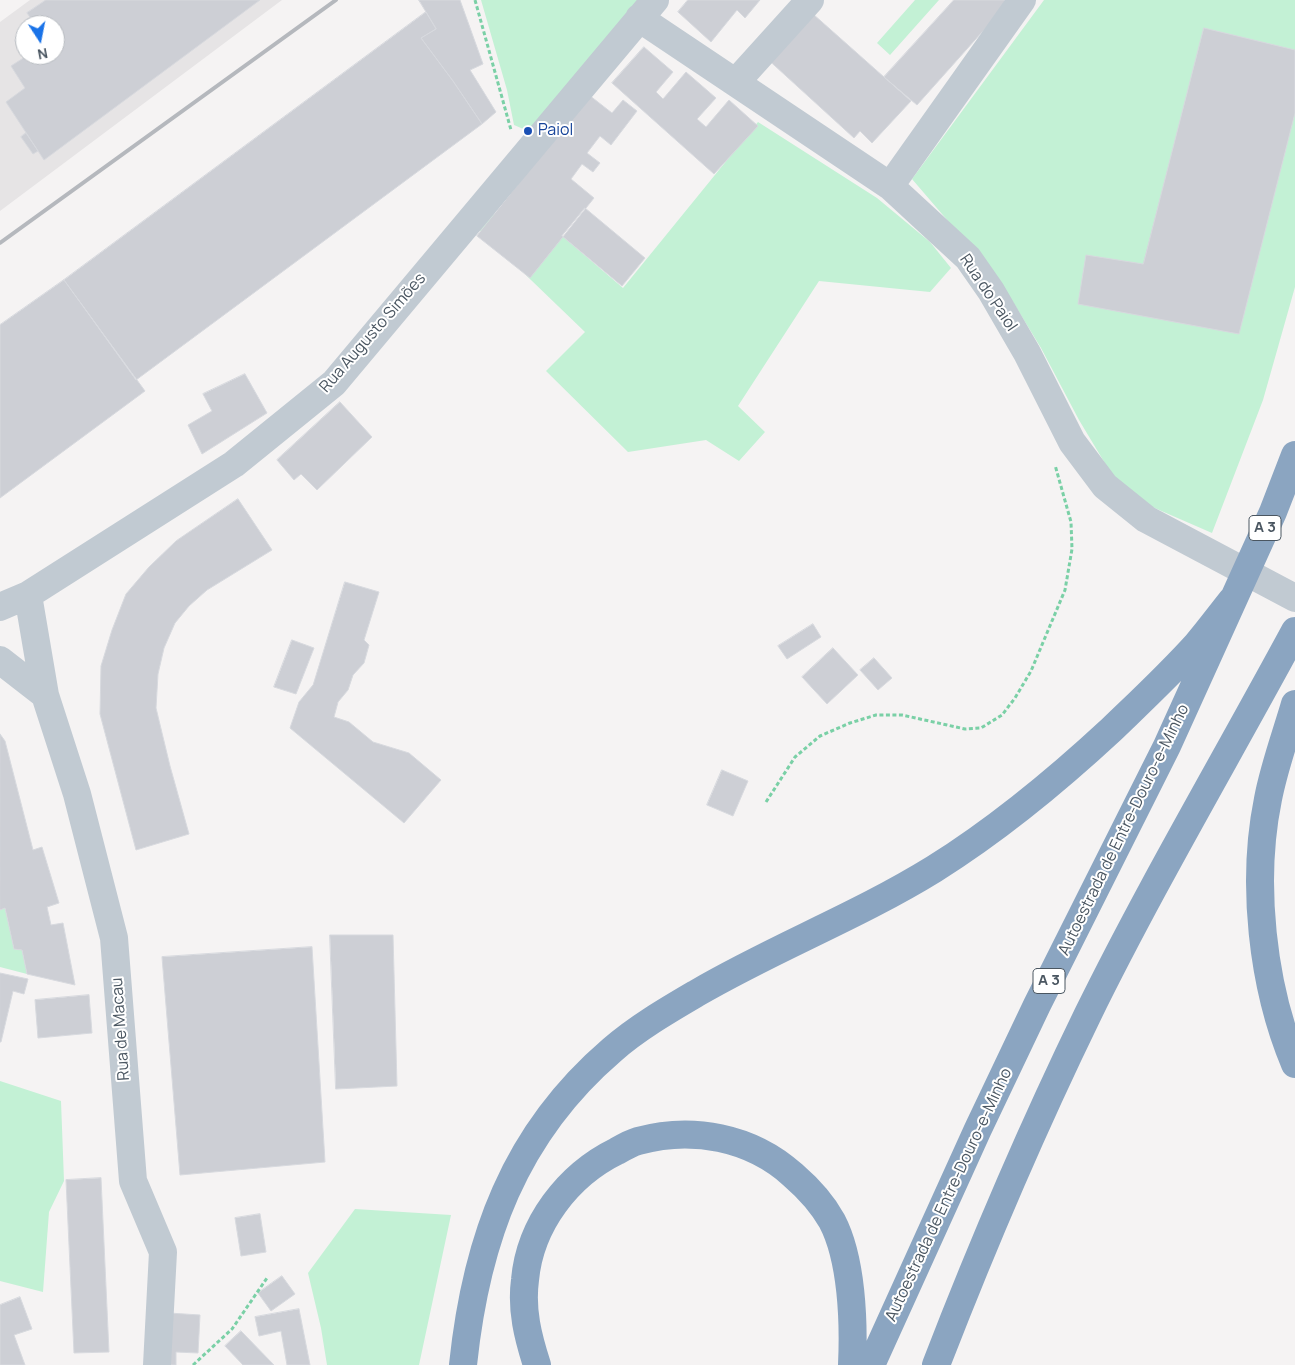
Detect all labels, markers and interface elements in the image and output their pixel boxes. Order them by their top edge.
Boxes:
north arrow [15,15,65,65]
text: N [36,44,50,65]
place label: Paiol [538,121,573,141]
marker: Paiol [522,125,534,137]
street label: Rua do Paiol [955,251,1021,335]
street label: Rua Augusto Simões [316,269,430,397]
road number: A 3 [1249,516,1281,540]
street label: Autoestrada de Entre-Douro-e-Minho [1055,701,1193,959]
road number: A 3 [1033,968,1065,994]
street label: Rua de Macau [108,977,134,1081]
street label: Autoestrada de Entre-Douro-e-Minho [882,1065,1016,1325]

